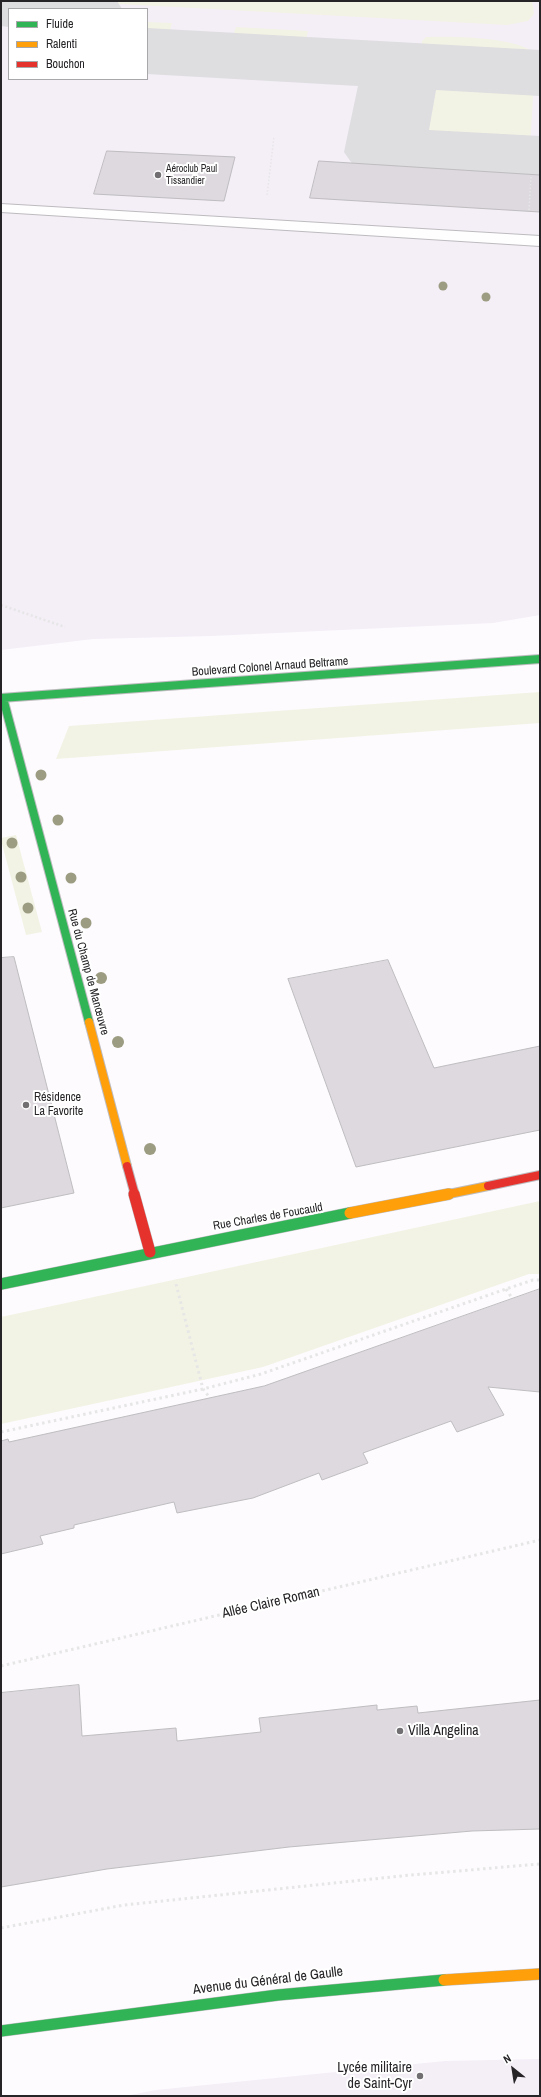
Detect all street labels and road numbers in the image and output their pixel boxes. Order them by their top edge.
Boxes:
street label: Boulevard Colonel Arnaud Beltrame [191,654,349,680]
street label: Rue du Champ de Manœuvre [64,907,112,1037]
street label: Rue Charles de Foucauld [212,1200,324,1234]
street label: Allée Claire Roman [221,1584,321,1622]
street label: Avenue du Général de Gaulle [192,1963,344,1999]

